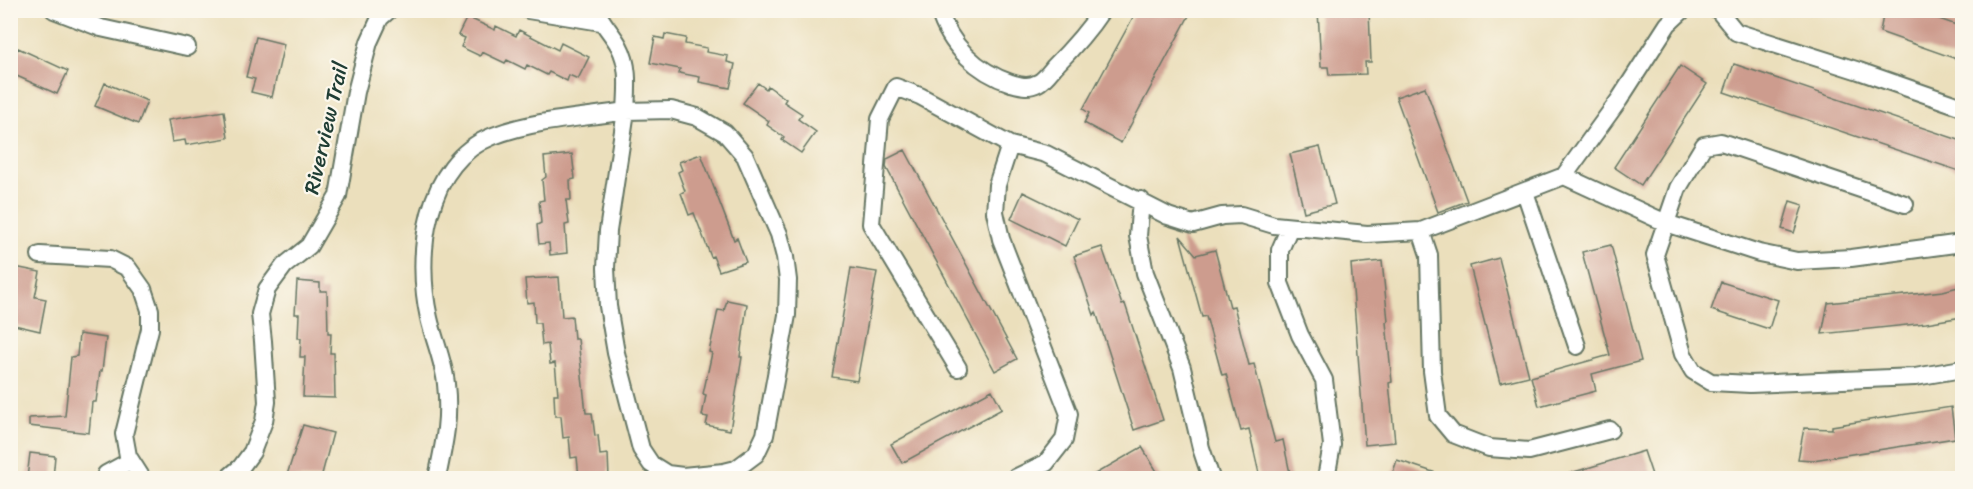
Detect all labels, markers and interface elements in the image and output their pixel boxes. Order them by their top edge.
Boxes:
street label: Riverview Trail [292,57,360,198]

